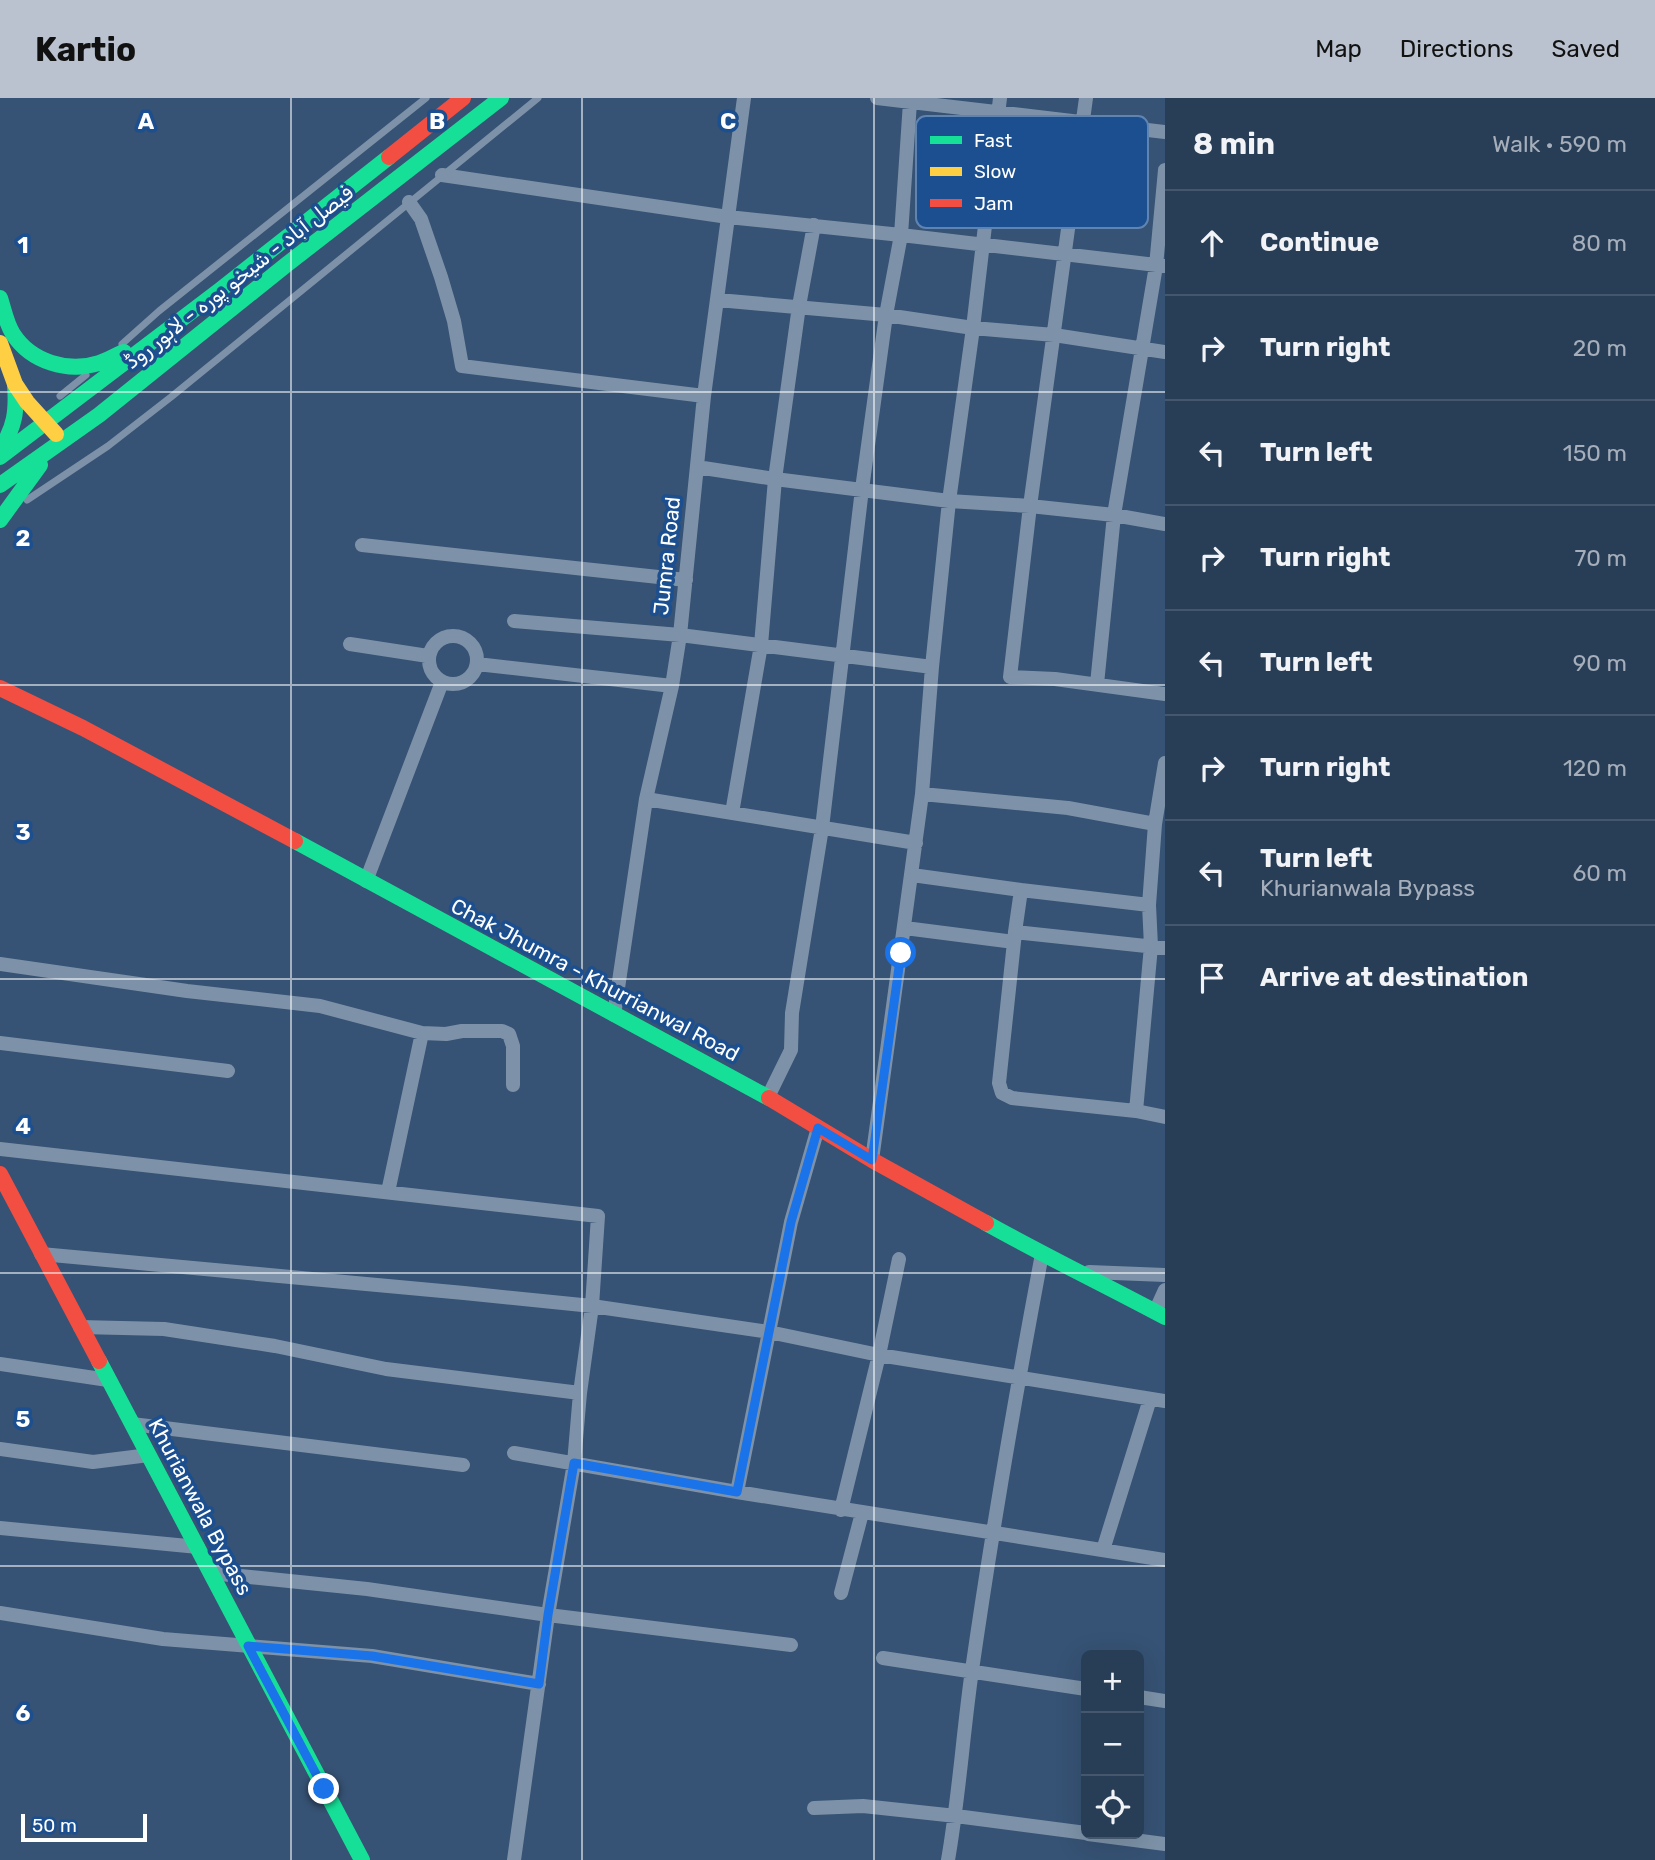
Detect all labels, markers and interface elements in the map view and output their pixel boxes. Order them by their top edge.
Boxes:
text: Kartio [35,30,136,69]
text: Map [1315,35,1362,63]
text: Directions [1400,35,1513,63]
text: Saved [1551,35,1620,63]
text: A [138,107,155,135]
text: B [429,107,445,135]
text: C [720,107,736,135]
legend [916,116,1148,228]
text: 8 min [1193,126,1275,162]
text: Fast [974,129,1013,152]
text: Walk · 590 m [1492,130,1627,158]
text: Slow [974,160,1016,183]
street label: فیصل آباد - شیخو پورہ - لاہور روڈ [119,179,359,375]
text: Jam [974,192,1013,215]
icon: ahead [1193,224,1231,262]
text: Continue [1260,227,1379,258]
text: 80 m [1572,229,1627,257]
text: 1 [17,231,29,259]
icon: right [1193,329,1231,367]
text: Turn right [1260,332,1390,363]
text: 20 m [1573,334,1627,362]
icon: left [1193,434,1231,472]
text: Turn left [1260,437,1372,468]
text: 150 m [1563,439,1627,467]
street label: Jumra Road [648,496,685,616]
text: 2 [16,524,30,552]
icon: right [1193,539,1231,577]
text: Turn right [1260,542,1390,573]
text: 70 m [1575,544,1627,572]
icon: left [1193,644,1231,682]
text: Turn left [1260,647,1372,678]
text: 90 m [1573,649,1627,677]
icon: right [1193,749,1231,787]
text: Turn right [1260,752,1390,783]
text: 120 m [1563,754,1627,782]
text: 3 [15,818,31,846]
text: Turn left [1260,843,1372,874]
icon: left [1193,854,1231,892]
text: 60 m [1572,859,1627,887]
text: Khurianwala Bypass [1260,874,1475,902]
street label: Chak Jhumra - Khurrianwal Road [447,893,744,1066]
route start [885,937,916,968]
icon: arrive [1193,959,1231,997]
text: Arrive at destination [1260,962,1528,993]
text: 4 [15,1112,31,1140]
text: 5 [16,1405,31,1433]
street label: Khurianwala Bypass [143,1414,258,1599]
map controls [1081,1650,1144,1839]
button: + [1081,1650,1144,1713]
text: 6 [16,1699,31,1727]
button: − [1081,1713,1144,1776]
route end [308,1773,339,1804]
button: locate [1081,1776,1144,1839]
scale bar [21,1811,147,1843]
text: 50 m [32,1814,77,1837]

